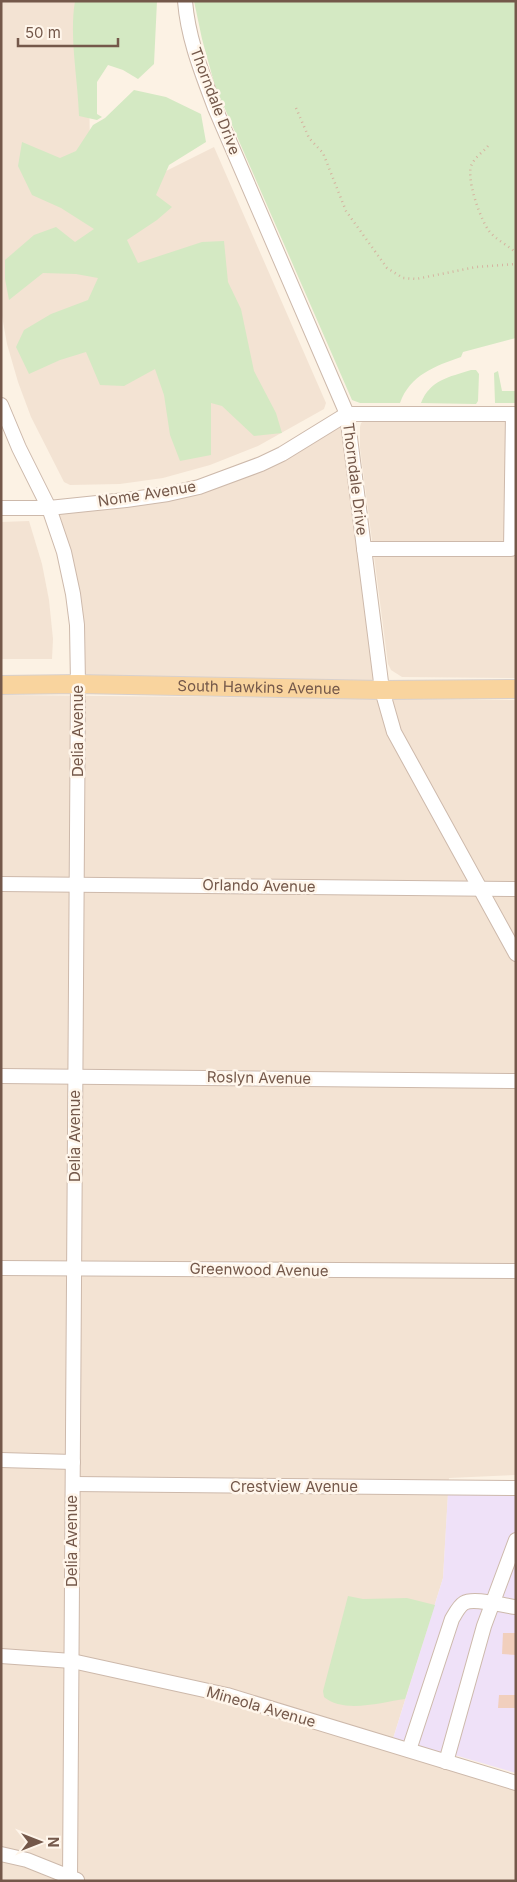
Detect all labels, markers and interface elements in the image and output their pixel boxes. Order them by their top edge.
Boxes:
scale bar [18,15,118,47]
text: 50 m [25,23,61,42]
street label: Thorndale Drive [186,44,245,157]
street label: Thorndale Drive [339,421,372,537]
street label: Nome Avenue [96,476,197,511]
street label: South Hawkins Avenue [177,676,341,698]
street label: Delia Avenue [68,685,87,777]
street label: Orlando Avenue [202,875,316,896]
street label: Roslyn Avenue [207,1067,311,1088]
street label: Delia Avenue [65,1090,84,1182]
street label: Greenwood Avenue [189,1259,329,1280]
street label: Crestview Avenue [230,1477,358,1496]
street label: Delia Avenue [62,1495,81,1587]
street label: Mineola Avenue [204,1682,318,1731]
north arrow [15,1817,65,1867]
text: N [45,1837,62,1847]

